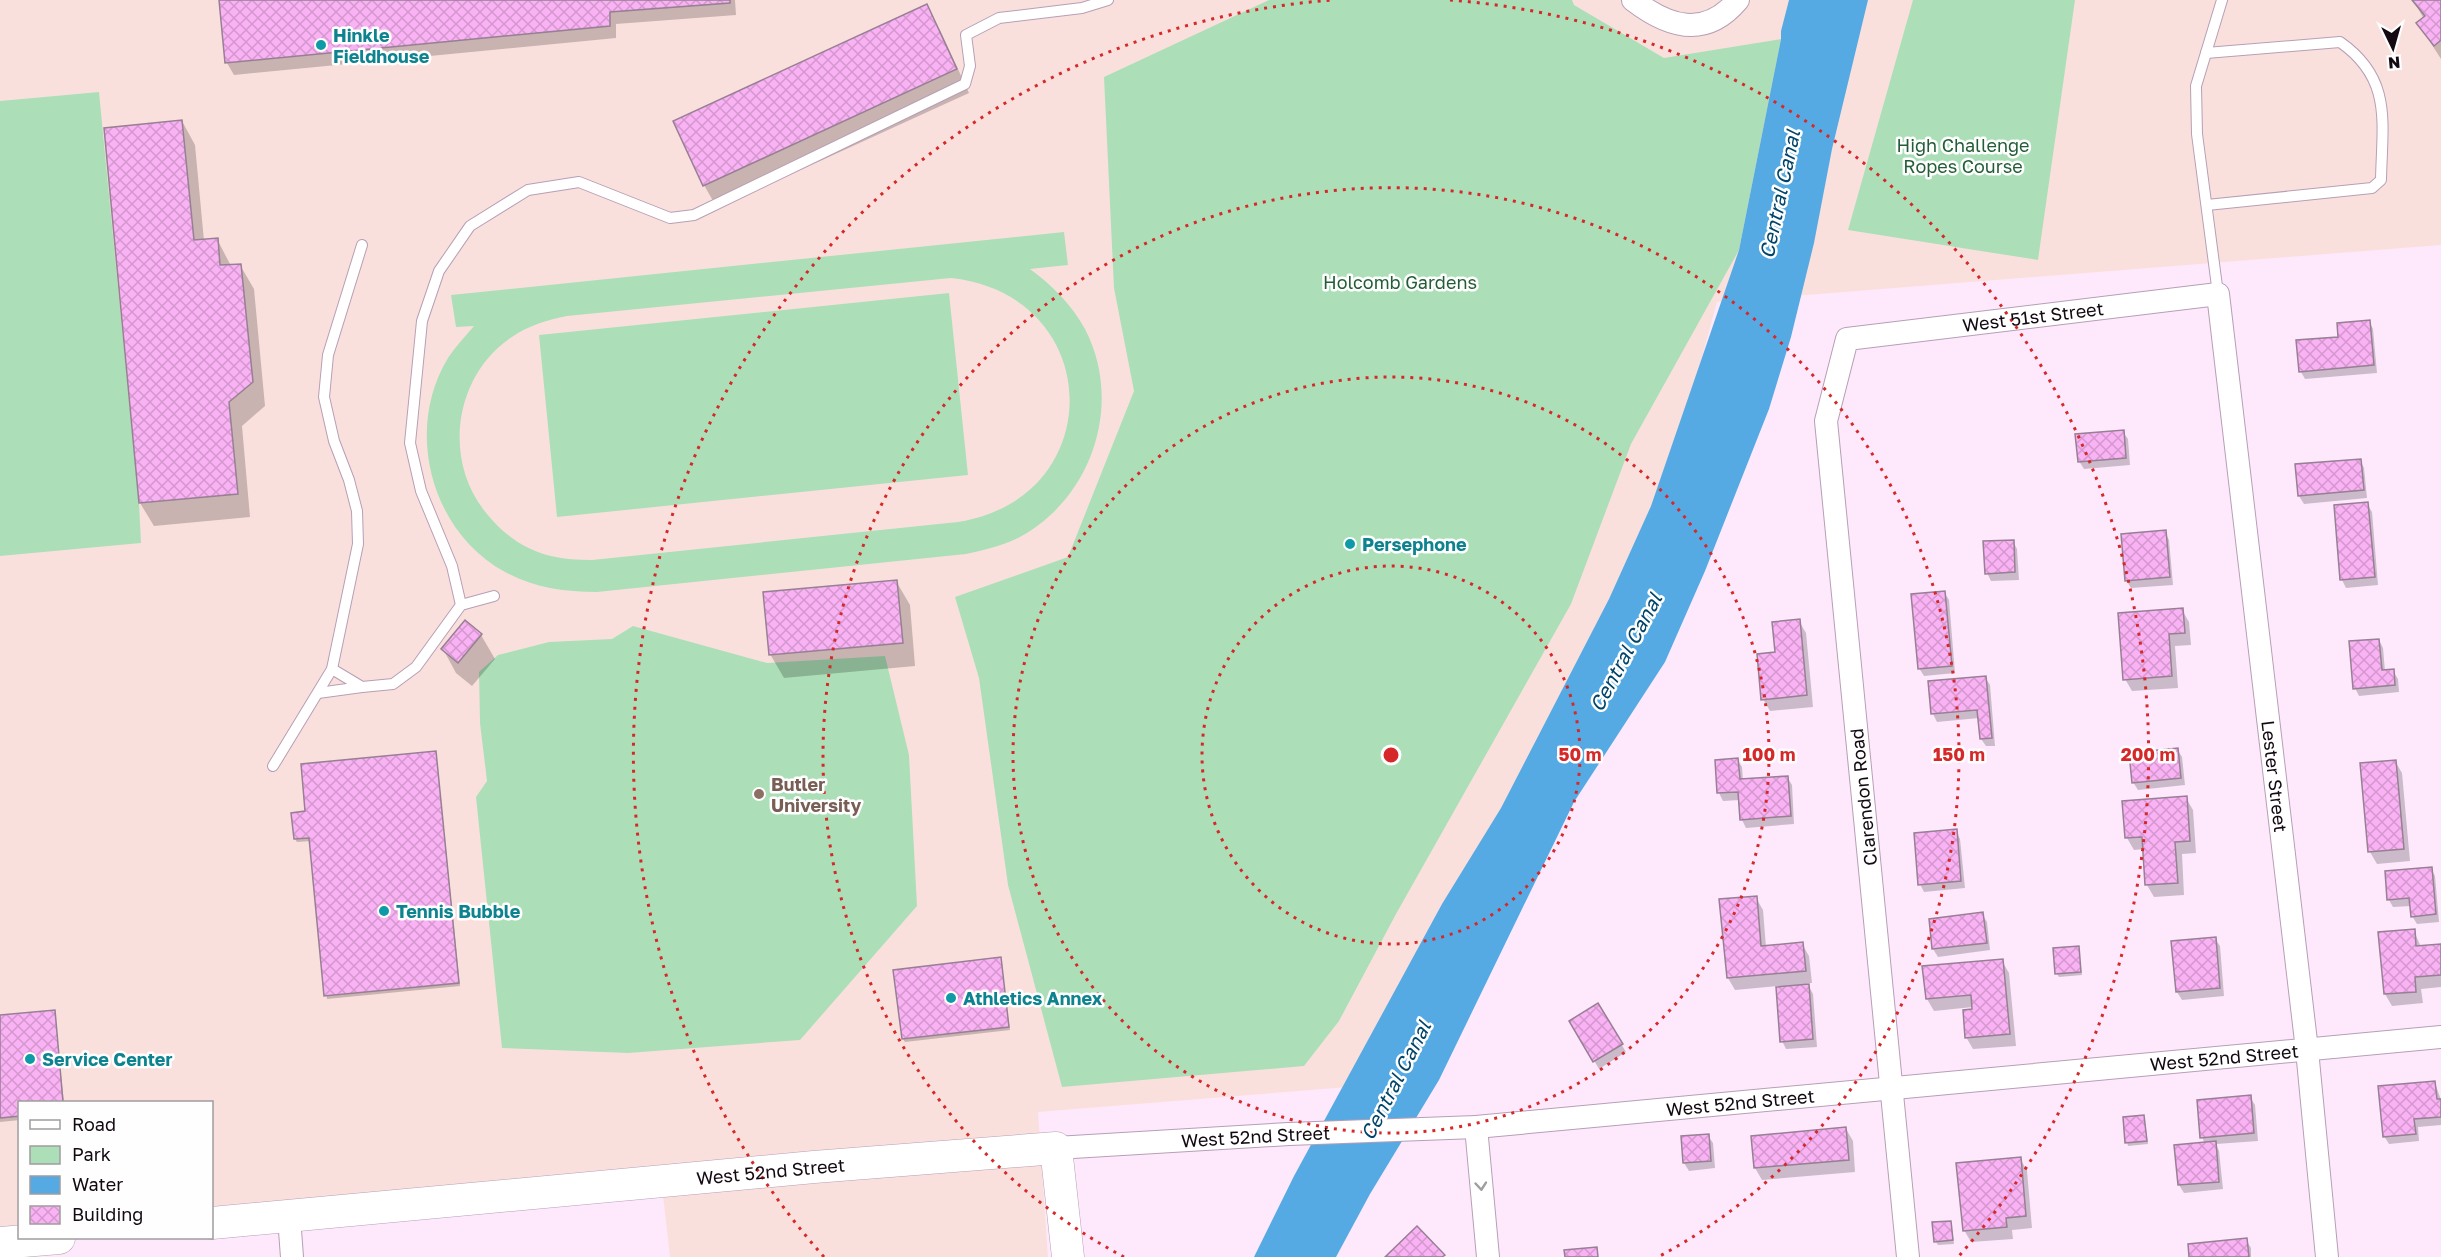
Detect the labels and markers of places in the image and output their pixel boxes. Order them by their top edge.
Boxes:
place label: Hinkle Fieldhouse [333,24,430,67]
marker: Hinkle Fieldhouse [314,38,328,52]
place label: Persephone [1362,533,1467,555]
marker: Persephone [1343,537,1357,551]
centre of rings [1381,745,1401,765]
place label: Butler University [771,773,861,816]
marker: Butler University [752,787,766,801]
place label: Tennis Bubble [396,900,521,922]
marker: Tennis Bubble [377,904,391,918]
place label: Athletics Annex [963,987,1103,1009]
marker: Athletics Annex [944,991,958,1005]
place label: Service Center [42,1048,172,1070]
marker: Service Center [23,1052,37,1066]

